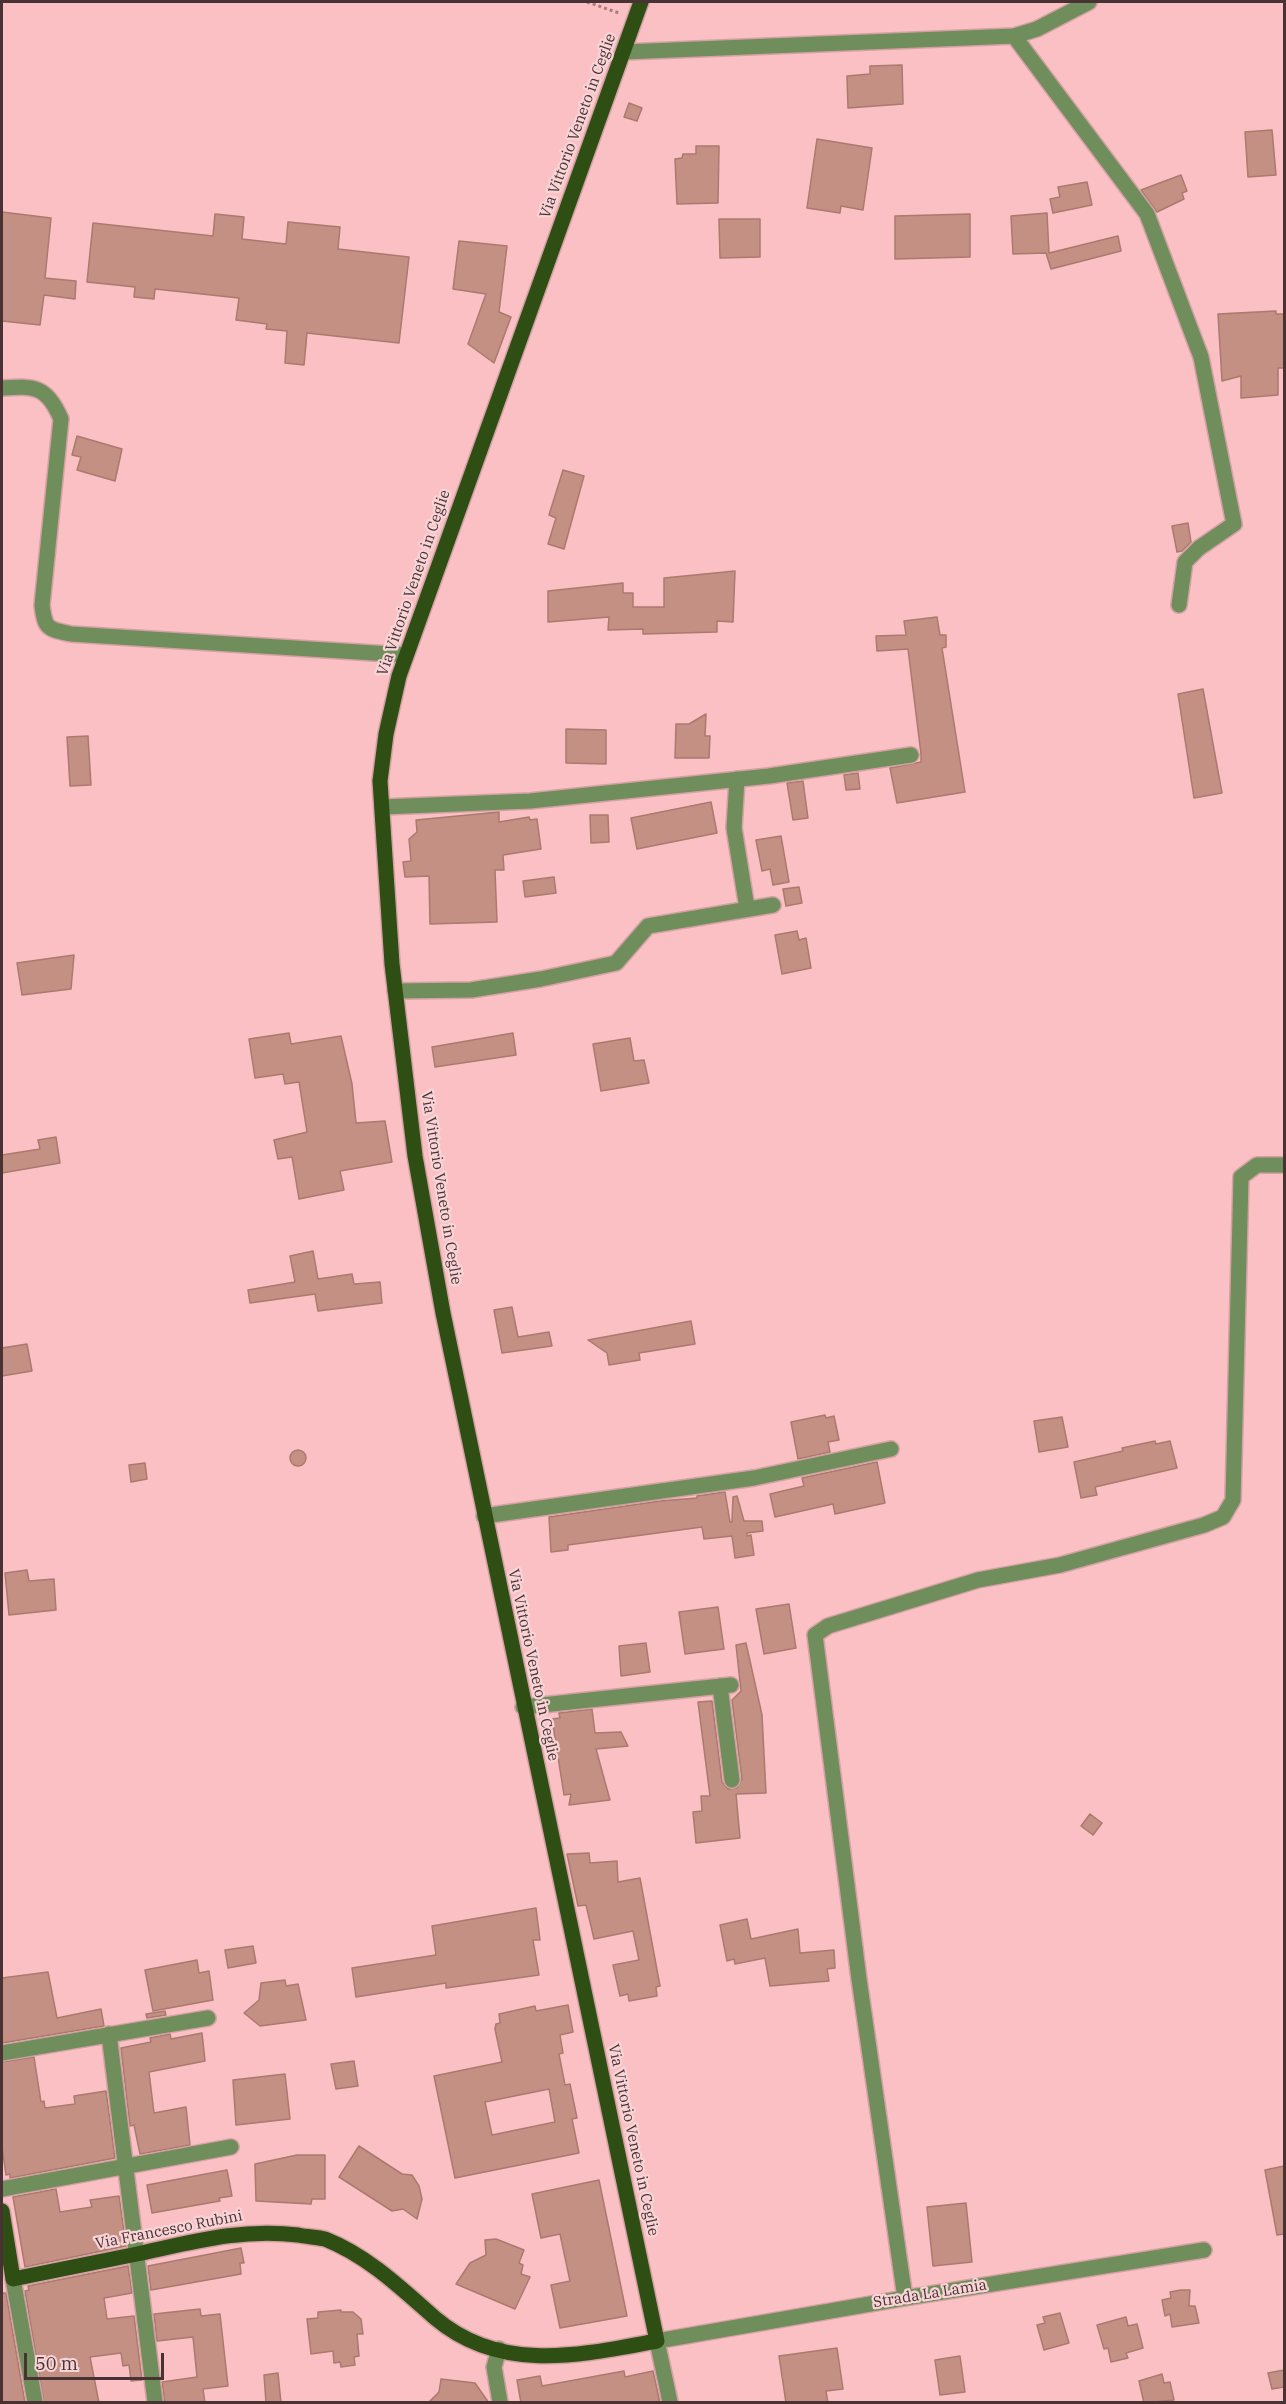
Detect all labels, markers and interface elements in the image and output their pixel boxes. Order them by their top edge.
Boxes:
street label: Via Vittorio Veneto in Ceglie [536,31,620,221]
street label: Via Vittorio Veneto in Ceglie [374,488,454,678]
street label: Via Vittorio Veneto in Ceglie [417,1090,465,1286]
street label: Via Vittorio Veneto in Ceglie [504,1568,562,1762]
street label: Via Vittorio Veneto in Ceglie [604,2043,662,2237]
street label: Via Francesco Rubini [94,2207,244,2253]
street label: Strada La Lamia [872,2276,988,2312]
scale bar [27,2341,166,2379]
text: 50 m [35,2352,78,2375]

